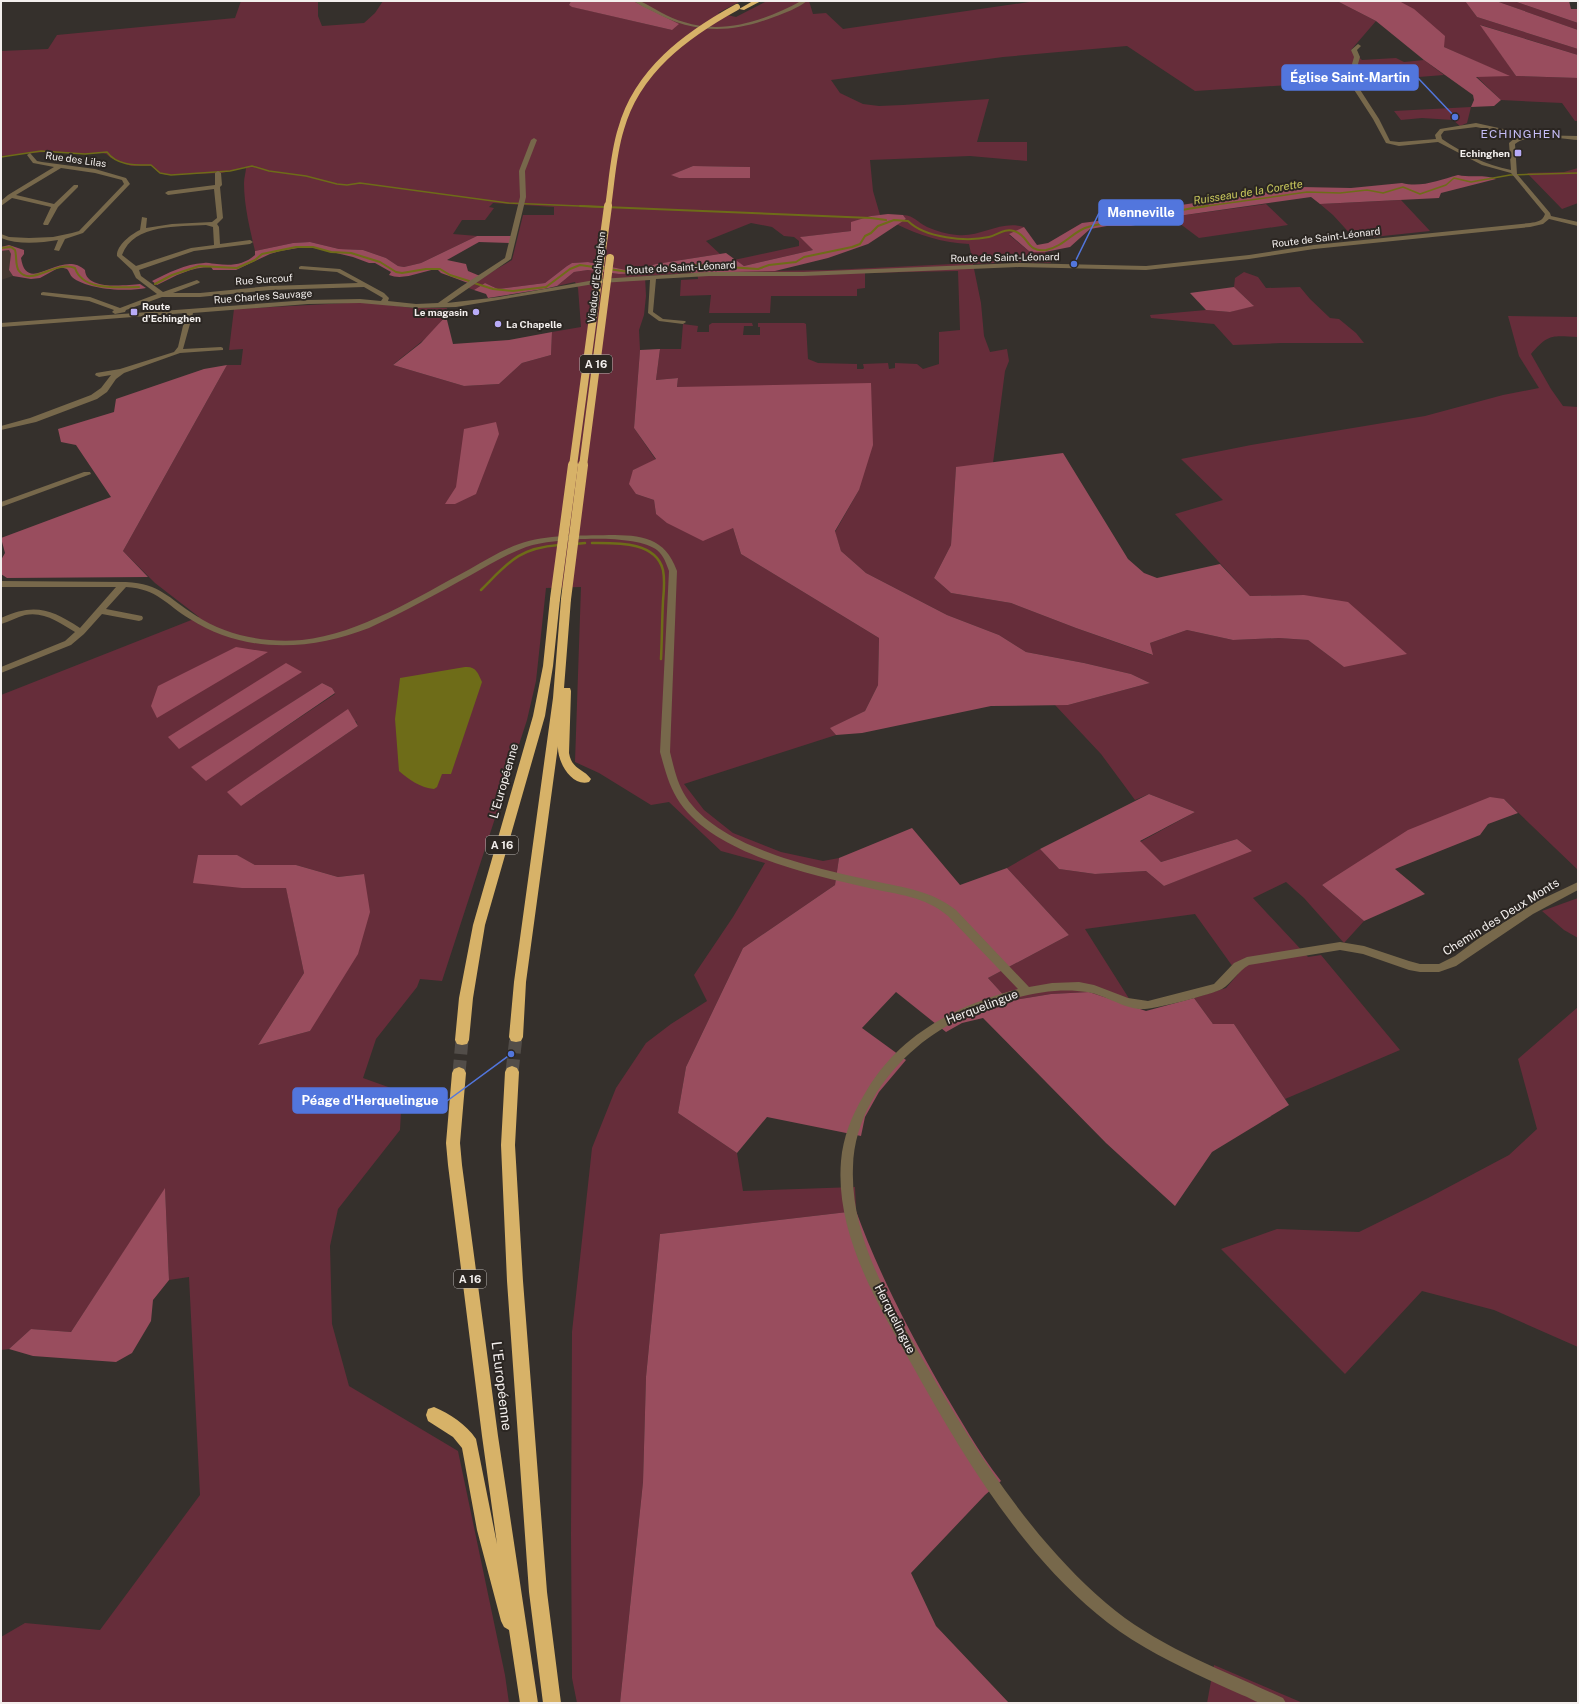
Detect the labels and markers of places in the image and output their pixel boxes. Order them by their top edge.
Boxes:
callout: Église Saint-Martin [1282,65,1418,90]
place label: Echinghen [1460,147,1510,159]
marker: Echinghen [1513,148,1523,158]
callout: Menneville [1099,200,1183,225]
place label: Route d'Echinghen [142,300,201,324]
place label: Le magasin [414,306,468,318]
marker: Route d'Echinghen [129,307,139,317]
marker: Le magasin [471,307,481,317]
place label: La Chapelle [506,318,562,330]
marker: La Chapelle [493,319,503,329]
callout: Péage d'Herquelingue [293,1088,447,1113]

